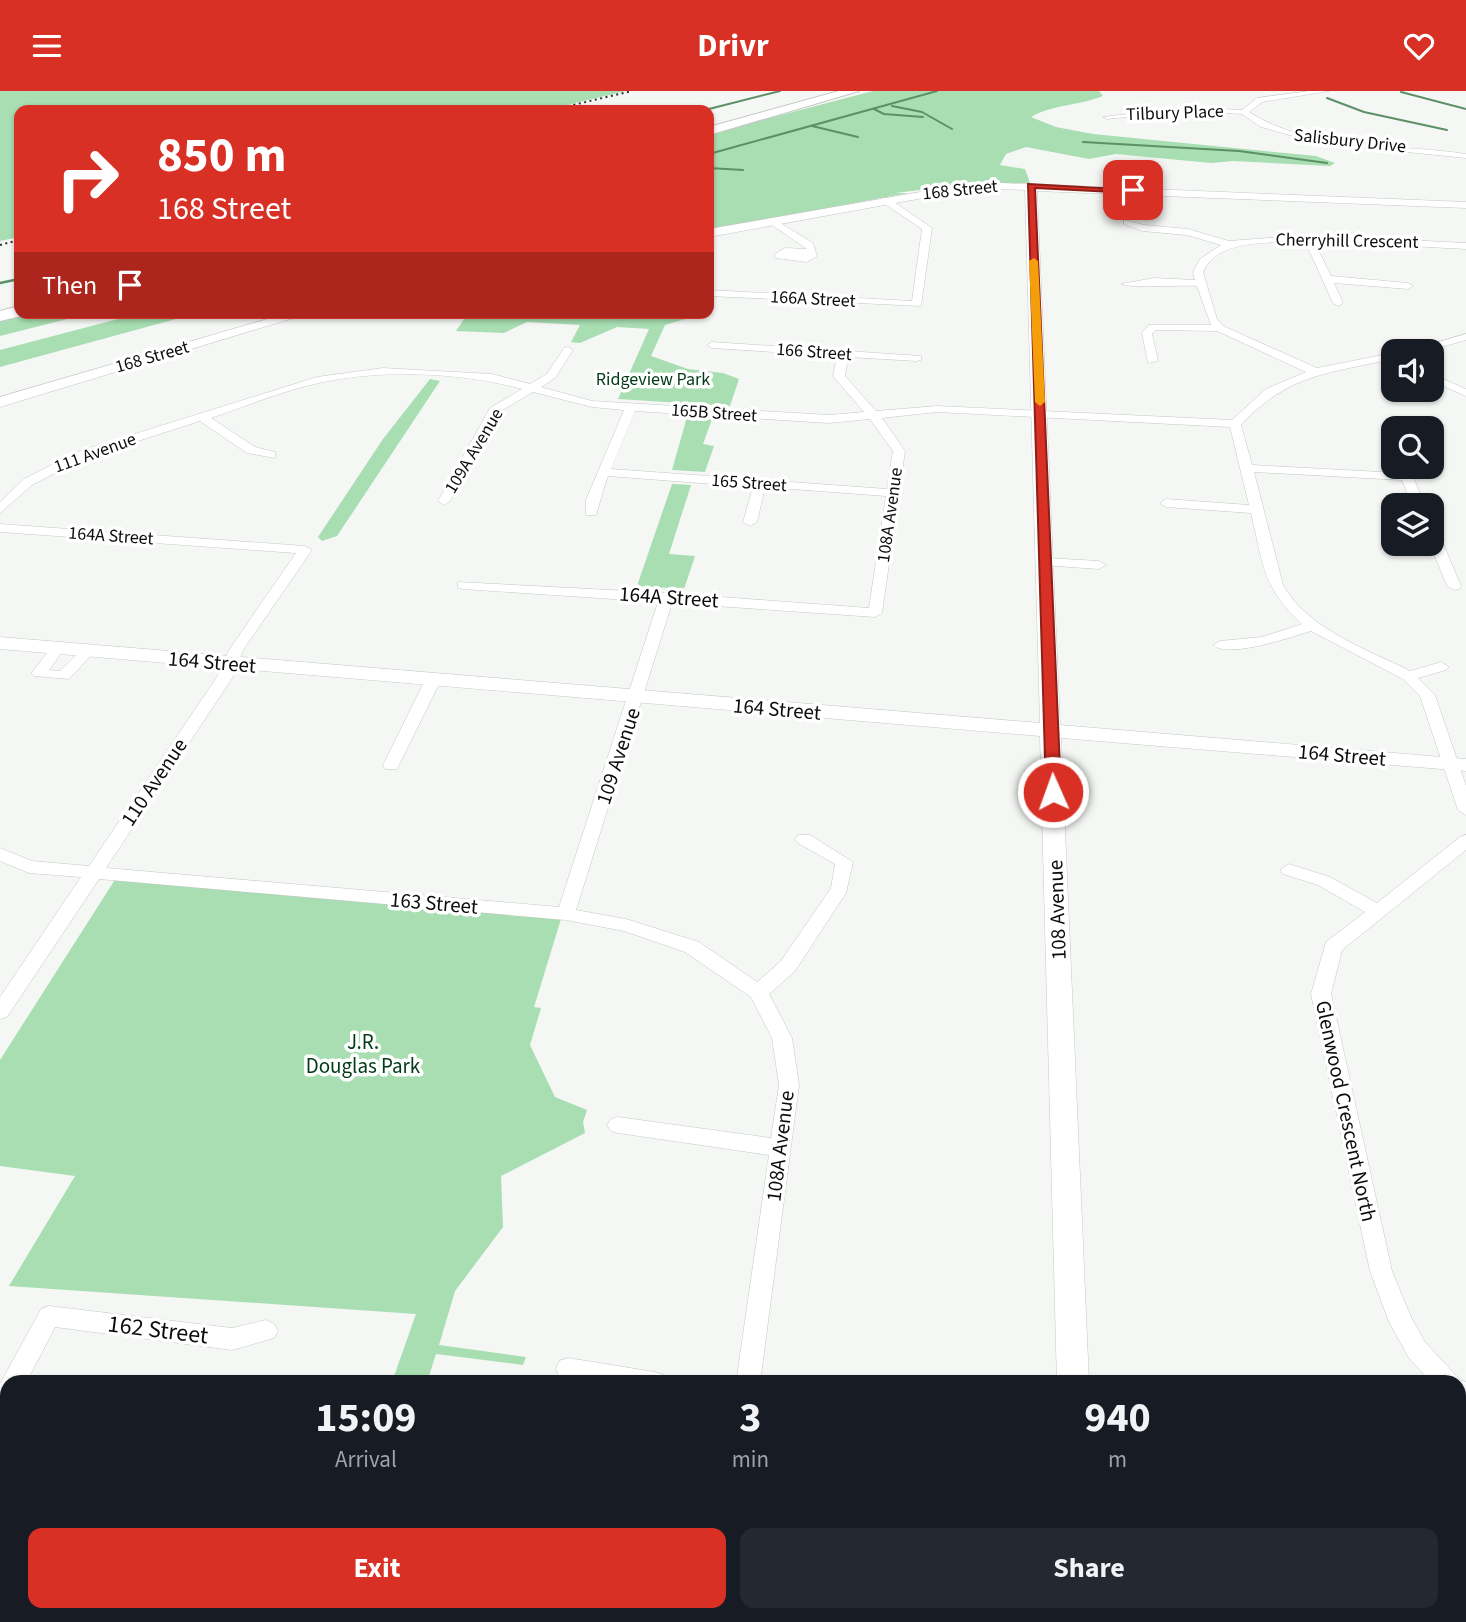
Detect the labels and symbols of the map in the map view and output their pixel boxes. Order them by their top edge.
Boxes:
street label: Tilbury Place [1126,99,1224,127]
street label: Salisbury Drive [1293,123,1407,159]
pin [1103,160,1163,220]
street label: 168 Street [921,174,999,206]
street label: Cherryhill Crescent [1275,227,1419,255]
street label: 166A Street [770,284,856,314]
street label: 168 Street [112,335,192,379]
street label: 166 Street [775,337,853,367]
park label: Ridgeview Park [596,367,710,392]
street label: 165B Street [670,398,758,428]
street label: 109A Avenue [439,403,509,498]
street label: 111 Avenue [50,427,140,479]
street label: 108A Avenue [871,466,909,564]
street label: 165 Street [710,468,788,498]
street label: 164A Street [68,521,154,551]
street label: 164A Street [618,579,720,615]
street label: 164 Street [167,643,257,681]
street label: 164 Street [732,690,822,728]
street label: 109 Avenue [588,704,648,808]
street label: 110 Avenue [114,732,194,832]
street label: 164 Street [1297,736,1387,774]
position arrow [1016,755,1090,829]
street label: 108 Avenue [1040,859,1074,961]
street label: 163 Street [389,884,479,922]
street label: Glenwood Crescent North [1308,998,1384,1224]
park label: J.R. Douglas Park [306,1027,421,1081]
street label: 108A Avenue [758,1089,802,1203]
street label: 162 Street [106,1306,210,1354]

